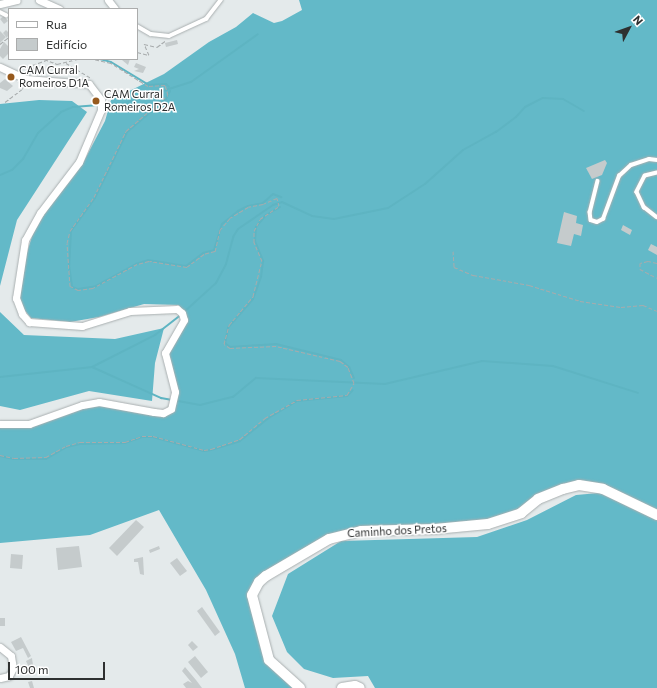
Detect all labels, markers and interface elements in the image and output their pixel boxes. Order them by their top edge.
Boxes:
legend [8,8,138,60]
north arrow [609,8,649,48]
text: N [631,12,646,27]
text: Rua [46,17,67,31]
text: Edifício [46,37,87,51]
place label: CAM Curral Romeiros D1A [19,64,89,90]
marker: CAM Curral Romeiros D1A [6,72,16,82]
place label: CAM Curral Romeiros D2A [104,88,175,114]
marker: CAM Curral Romeiros D2A [91,96,101,106]
street label: Caminho dos Pretos [347,522,447,540]
scale bar [10,654,107,680]
text: 100 m [15,662,49,676]

